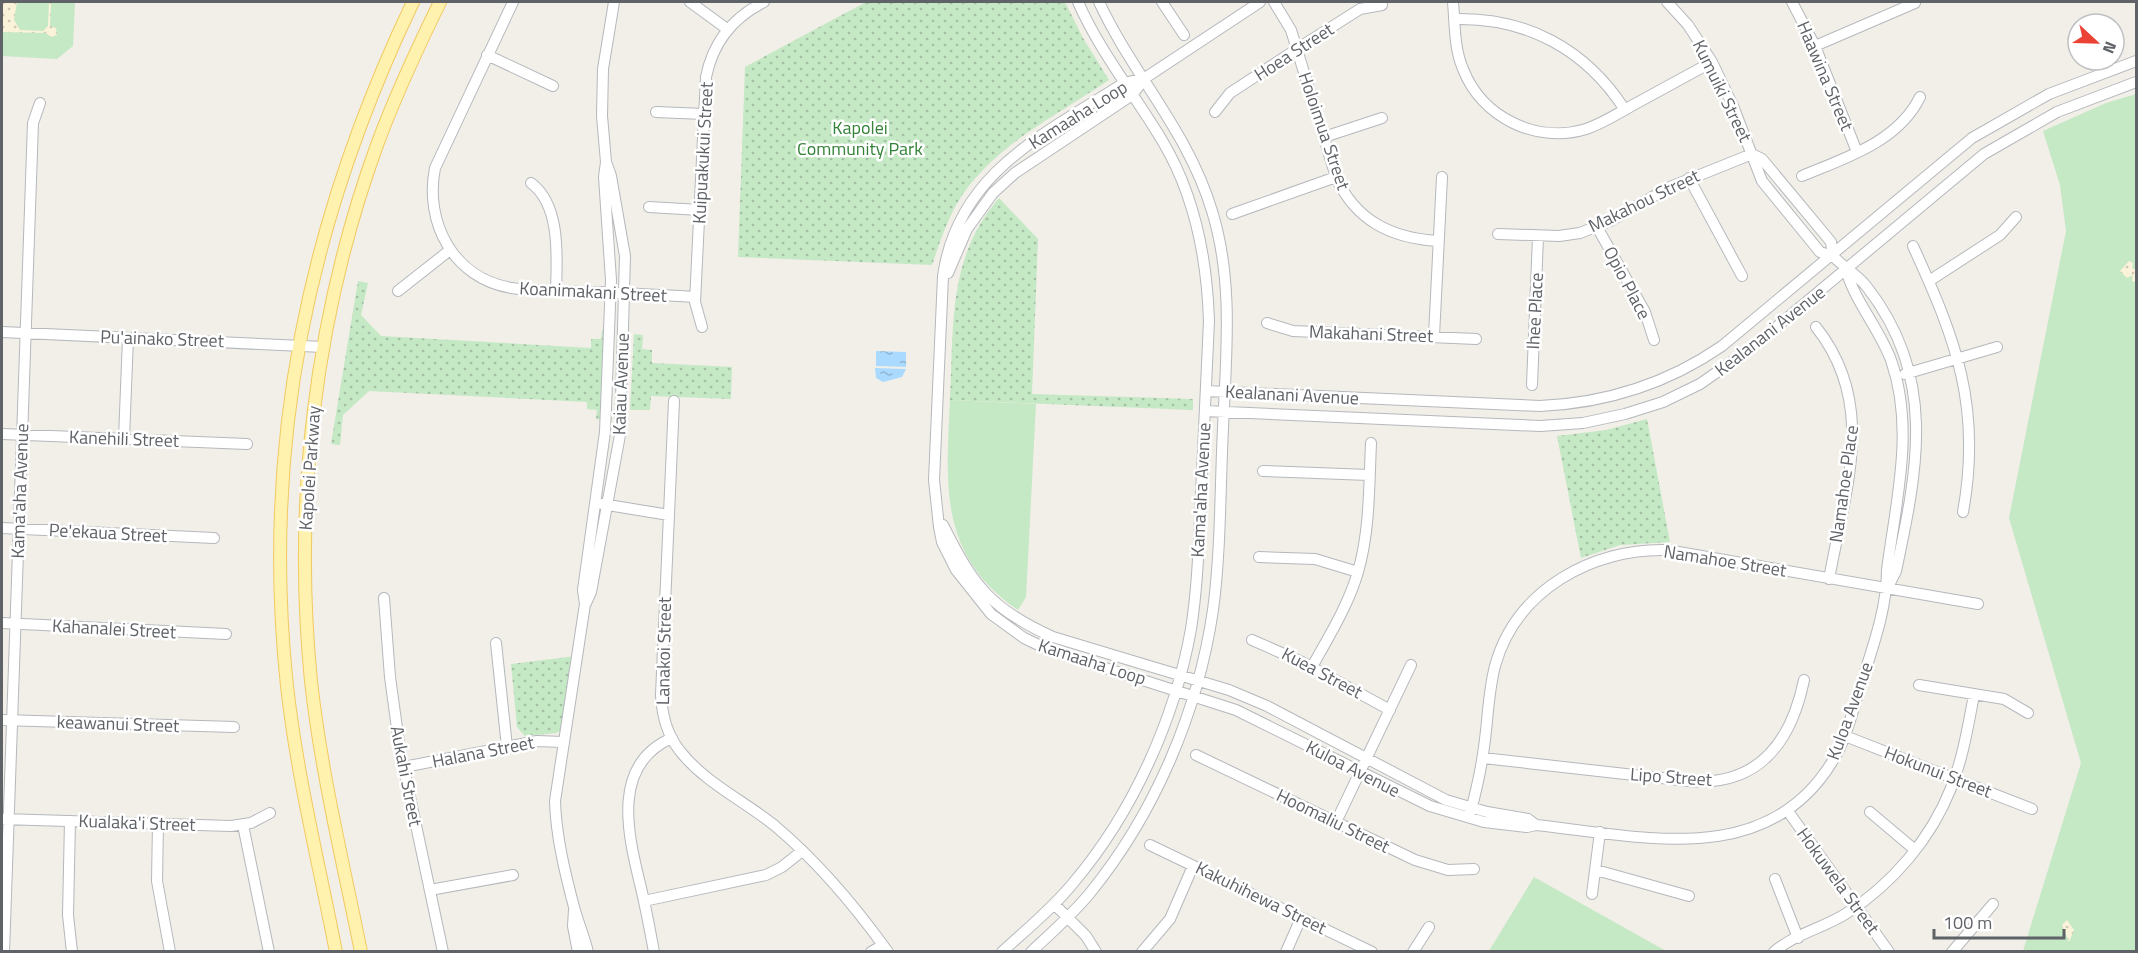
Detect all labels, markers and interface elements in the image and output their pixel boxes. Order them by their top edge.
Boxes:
north arrow [2066,12,2126,72]
street label: Hoea Street [1249,15,1339,87]
street label: Haawina Street [1790,17,1861,135]
street label: Kumuiki Street [1686,35,1759,147]
text: N [2097,38,2123,57]
street label: Holoimua Street [1292,68,1358,194]
street label: Kamaaha Loop [1023,73,1132,156]
street label: Kuipuakukui Street [685,81,720,225]
park label: Kapolei Community Park [797,114,923,162]
street label: Makahou Street [1584,162,1705,239]
street label: Opio Place [1597,241,1658,324]
street label: Ihee Place [1519,272,1550,350]
street label: Koanimakani Street [519,274,668,309]
street label: Kealanani Avenue [1709,279,1831,382]
street label: Makahani Street [1308,318,1434,349]
street label: Pu'ainako Street [100,323,225,354]
street label: Kaiau Avenue [605,333,636,435]
street label: Kealanani Avenue [1225,378,1360,411]
street label: Kapolei Parkway [292,404,327,531]
street label: Kama'aha Avenue [1183,422,1218,558]
street label: Kama'aha Avenue [4,423,35,559]
street label: Kanehili Street [69,423,180,454]
street label: Namahoe Place [1822,424,1865,544]
street label: Pe'ekaua Street [48,516,169,549]
street label: Namahoe Street [1662,537,1789,584]
street label: Lanakoi Street [649,596,678,705]
street label: Kahanalei Street [51,612,177,645]
street label: Kamaaha Loop [1035,631,1150,692]
street label: Kuea Street [1277,640,1368,705]
street label: Kuloa Avenue [1819,658,1880,764]
street label: keawanui Street [56,708,180,739]
street label: Aukahi Street [384,723,430,829]
street label: Halana Street [430,728,537,775]
street label: Kuloa Avenue [1301,733,1405,804]
street label: Hokunui Street [1880,739,1997,805]
street label: Lipo Street [1629,760,1714,793]
street label: Hoomaliu Street [1272,781,1395,860]
street label: Kualaka'i Street [78,807,197,838]
street label: Hokuwela Street [1790,822,1887,940]
street label: Kakuhihewa Street [1191,854,1332,941]
scale bar [1934,902,2064,940]
text: 100 m [1943,909,1992,936]

